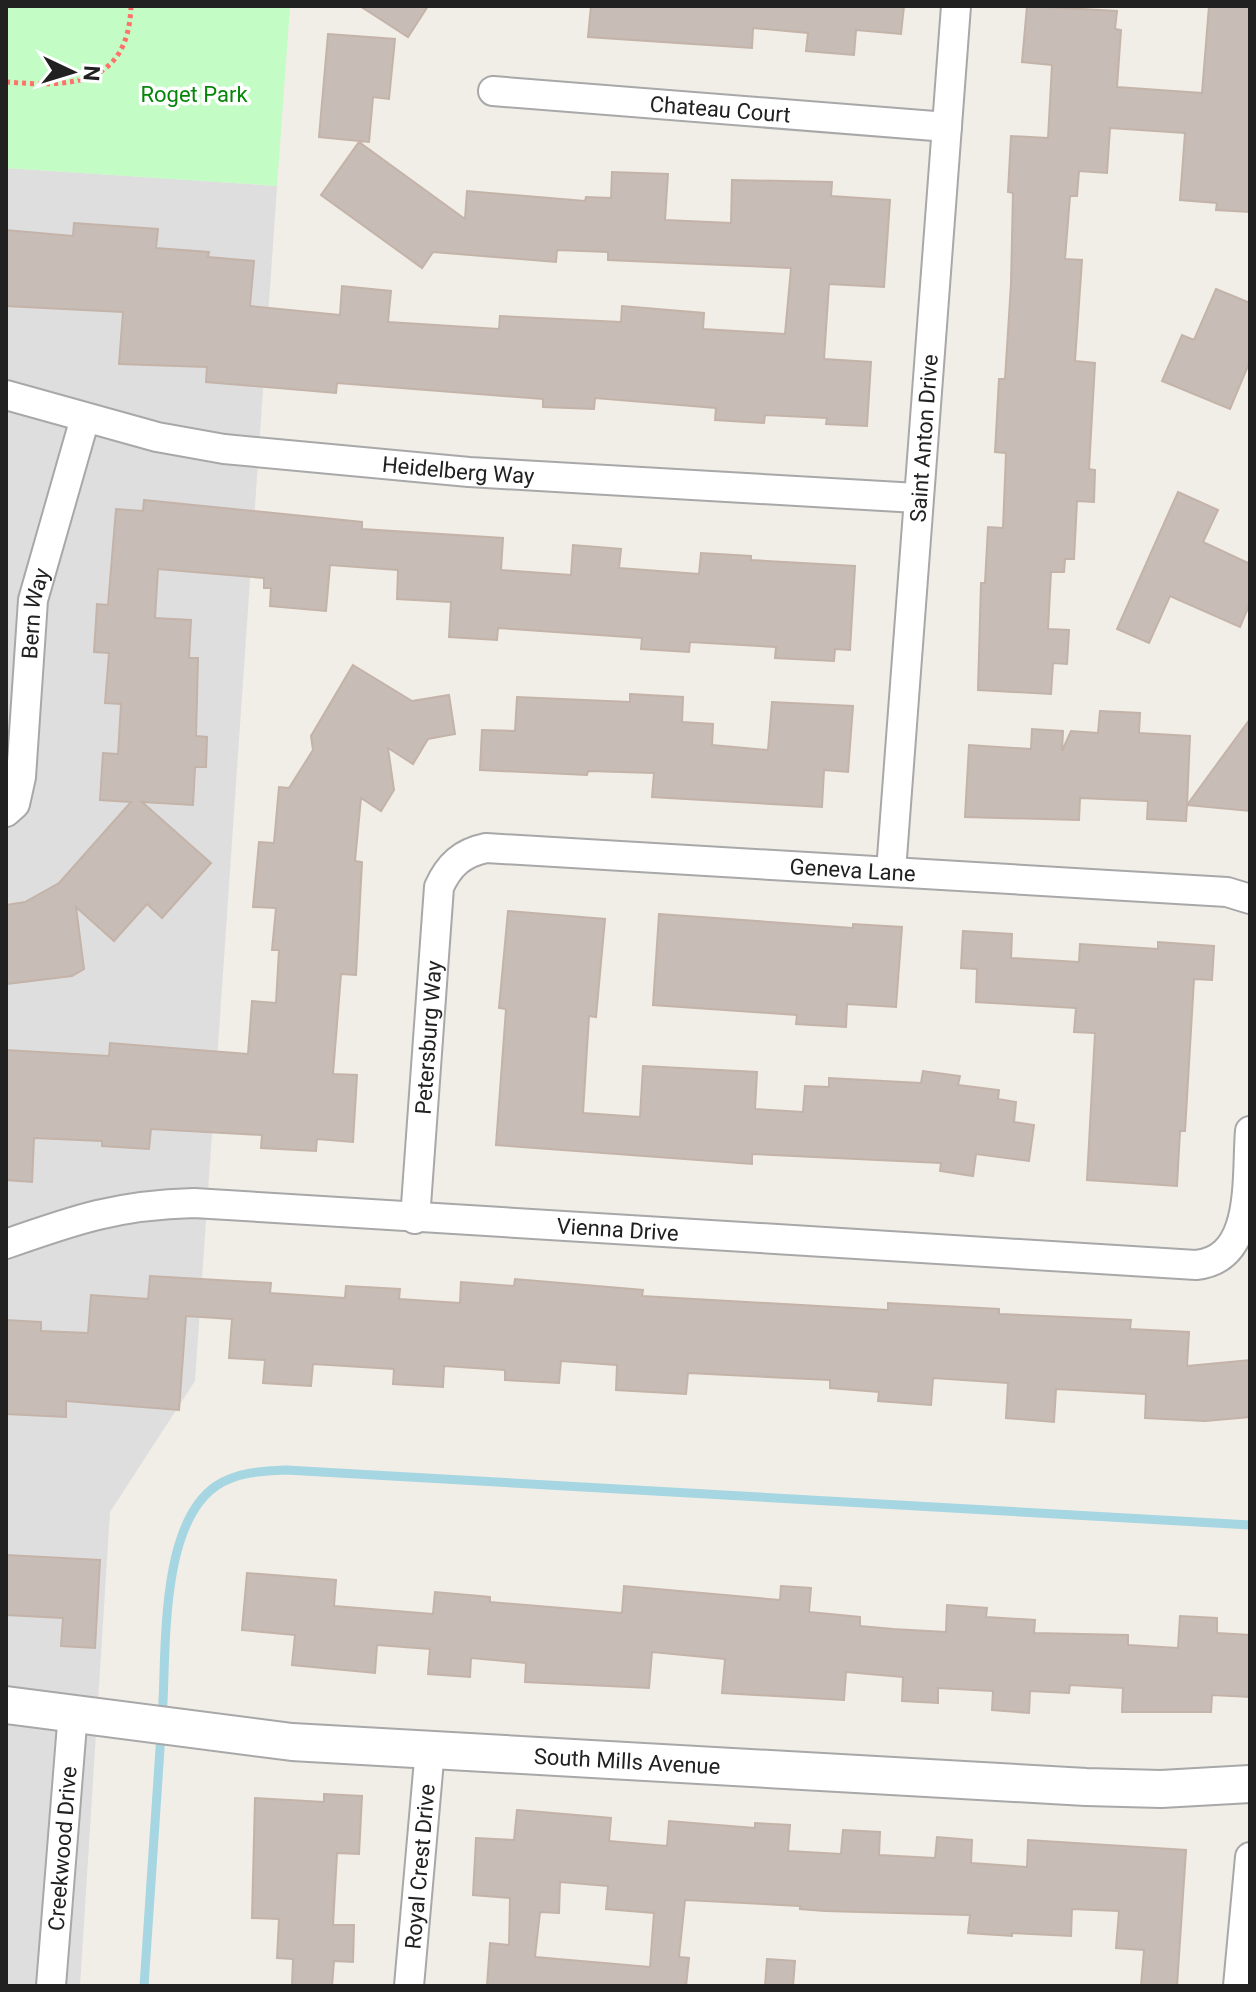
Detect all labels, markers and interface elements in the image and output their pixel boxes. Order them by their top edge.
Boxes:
north arrow [32,32,112,112]
text: N [78,65,104,82]
park label: Roget Park [140,82,248,107]
street label: Chateau Court [649,91,792,127]
street label: Saint Anton Drive [905,353,942,523]
street label: Heidelberg Way [381,451,536,488]
street label: Bern Way [17,564,54,660]
street label: Geneva Lane [789,854,916,886]
street label: Petersburg Way [410,959,446,1115]
street label: Vienna Drive [556,1213,680,1245]
street label: South Mills Avenue [533,1743,721,1779]
street label: Creekwood Drive [43,1765,81,1932]
street label: Royal Crest Drive [400,1783,439,1950]

